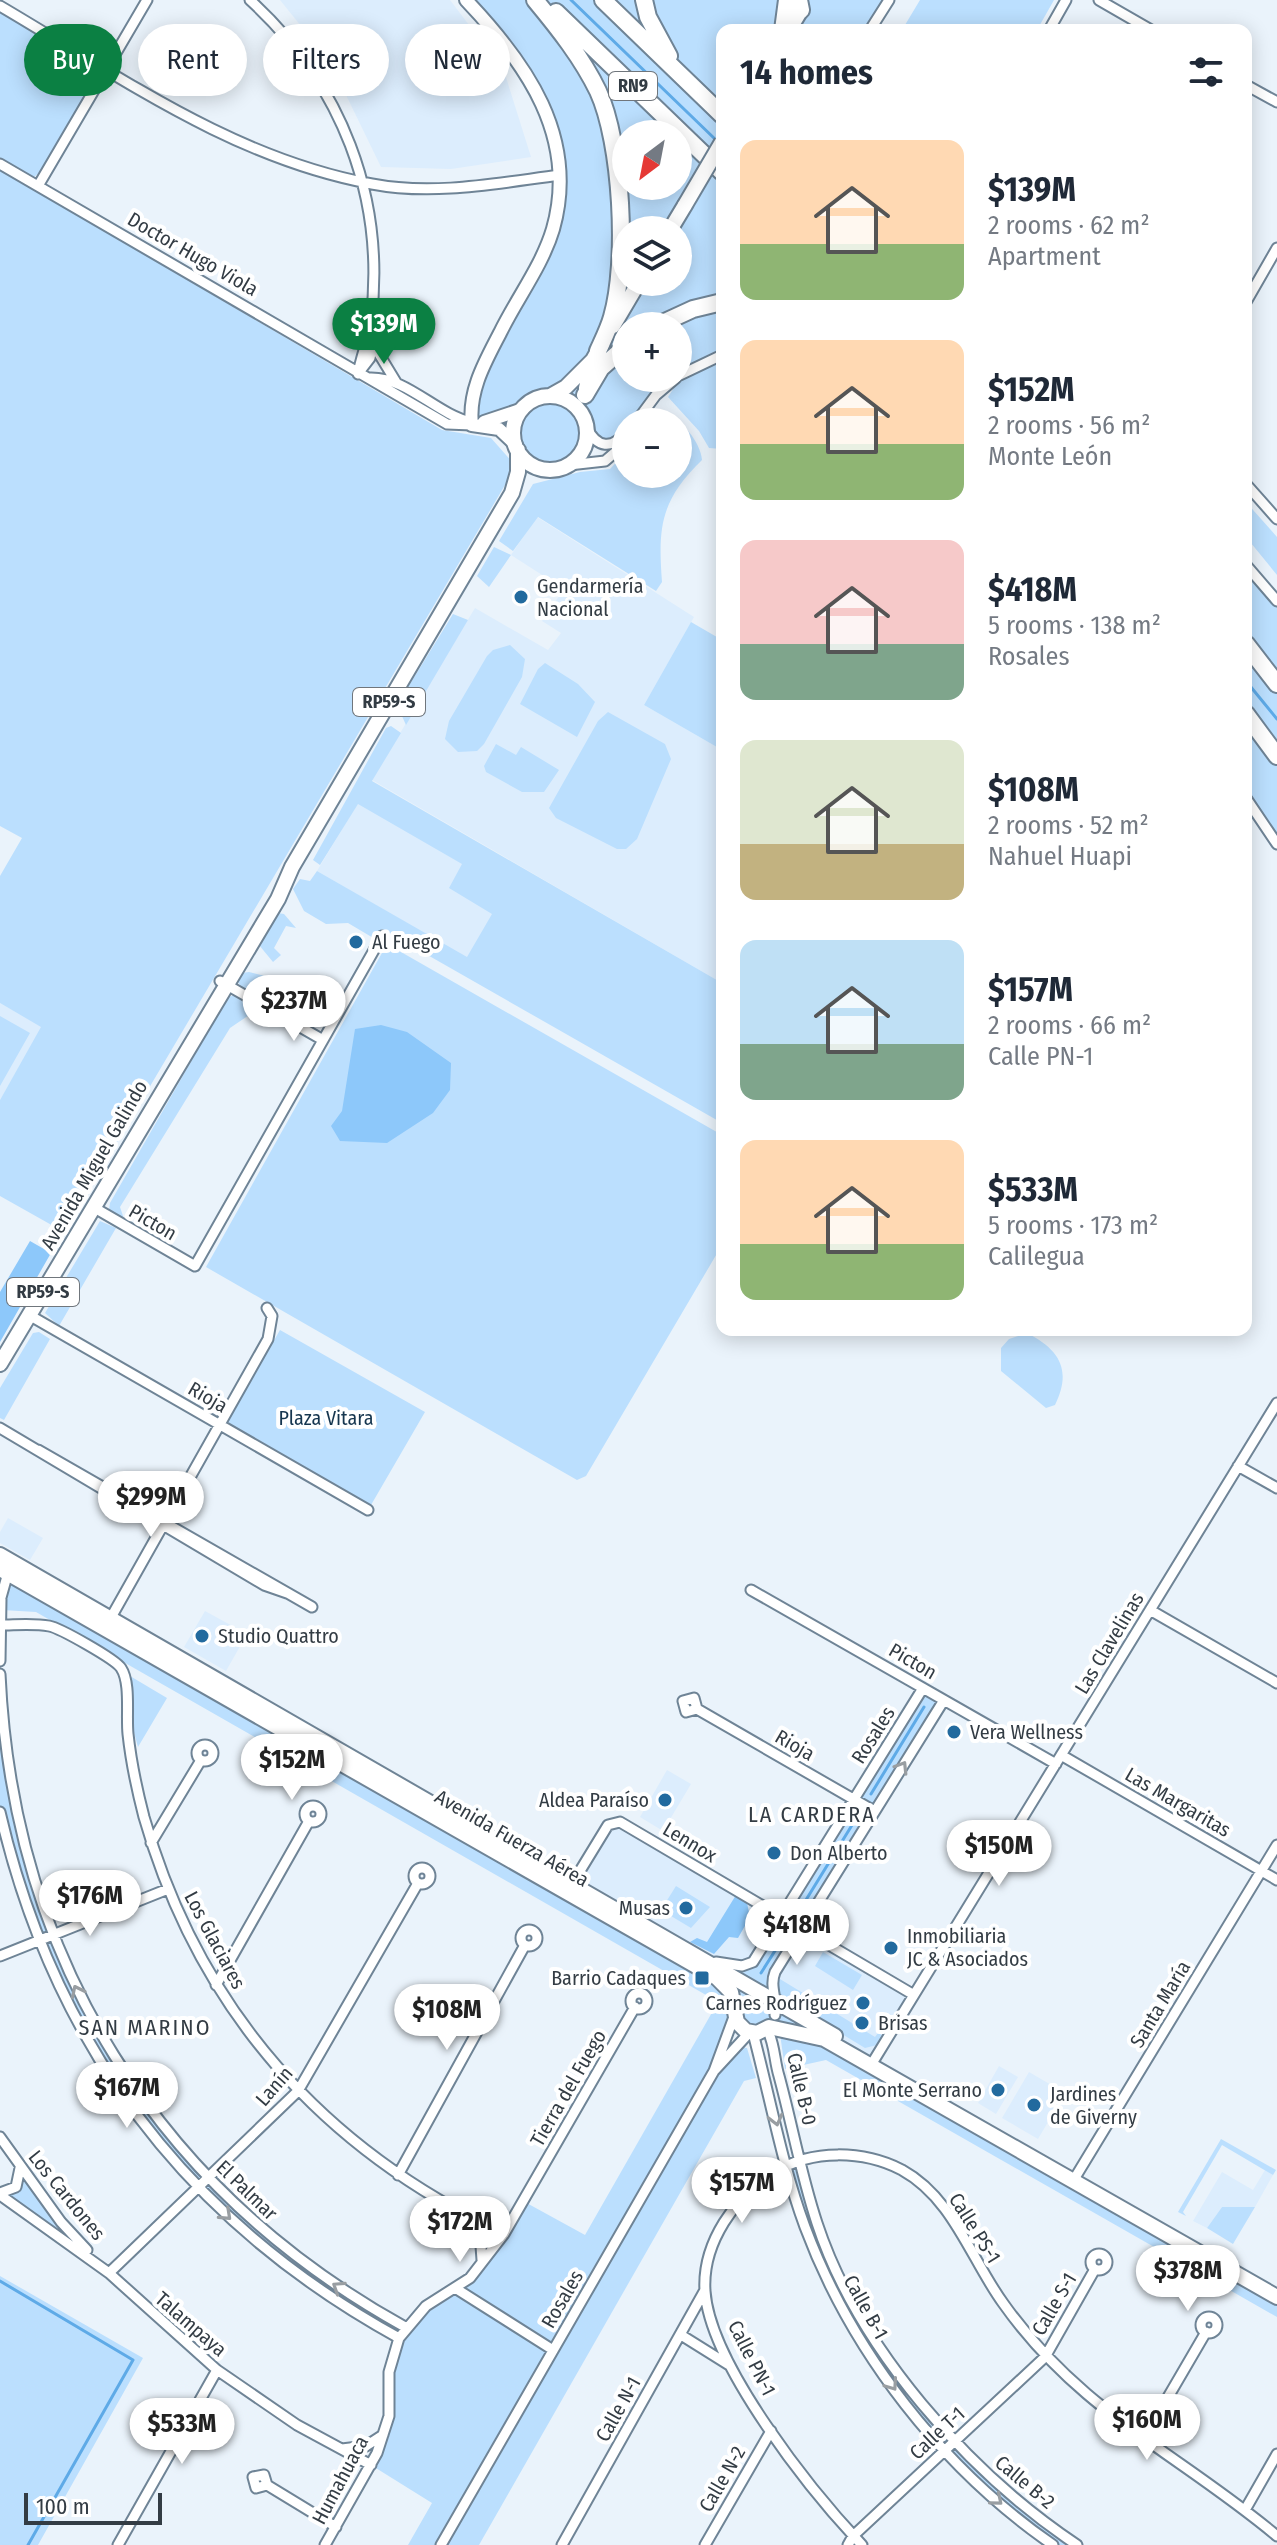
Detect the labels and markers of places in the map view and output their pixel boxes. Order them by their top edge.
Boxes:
pin: $139M [328,298,440,366]
place label: Gendarmería Nacional [537,574,643,621]
marker: Gendarmería Nacional [512,588,530,606]
place label: Al Fuego [372,930,440,954]
marker: Al Fuego [347,933,365,951]
pin: $237M [238,975,350,1043]
pin: $299M [95,1471,207,1539]
place label: Studio Quattro [218,1624,339,1648]
marker: Studio Quattro [193,1627,211,1645]
place label: Vera Wellness [970,1720,1083,1744]
marker: Vera Wellness [945,1723,963,1741]
pin: $152M [236,1734,348,1802]
place label: Aldea Paraíso [539,1788,649,1812]
marker: Aldea Paraíso [656,1791,674,1809]
pin: $150M [943,1820,1055,1888]
place label: Don Alberto [790,1841,887,1865]
marker: Don Alberto [765,1844,783,1862]
pin: $176M [34,1870,146,1938]
place label: Musas [619,1896,670,1920]
marker: Musas [677,1899,695,1917]
pin: $418M [741,1899,853,1967]
place label: Inmobiliaria JC & Asociados [907,1924,1028,1971]
marker: Inmobiliaria JC & Asociados [882,1939,900,1957]
place label: Barrio Cadaques [551,1966,686,1990]
marker: Barrio Cadaques [693,1969,711,1987]
pin: $108M [391,1984,503,2052]
place label: Carnes Rodríguez [705,1991,847,2015]
marker: Carnes Rodríguez [854,1994,872,2012]
place label: Brisas [878,2011,928,2035]
marker: Brisas [853,2014,871,2032]
pin: $167M [71,2062,183,2130]
place label: El Monte Serrano [843,2078,982,2102]
marker: El Monte Serrano [989,2081,1007,2099]
place label: Jardines de Giverny [1050,2082,1137,2129]
marker: Jardines de Giverny [1025,2096,1043,2114]
pin: $157M [686,2157,798,2225]
pin: $172M [404,2196,516,2264]
pin: $378M [1132,2245,1244,2313]
pin: $160M [1091,2394,1203,2462]
pin: $533M [126,2398,238,2466]

